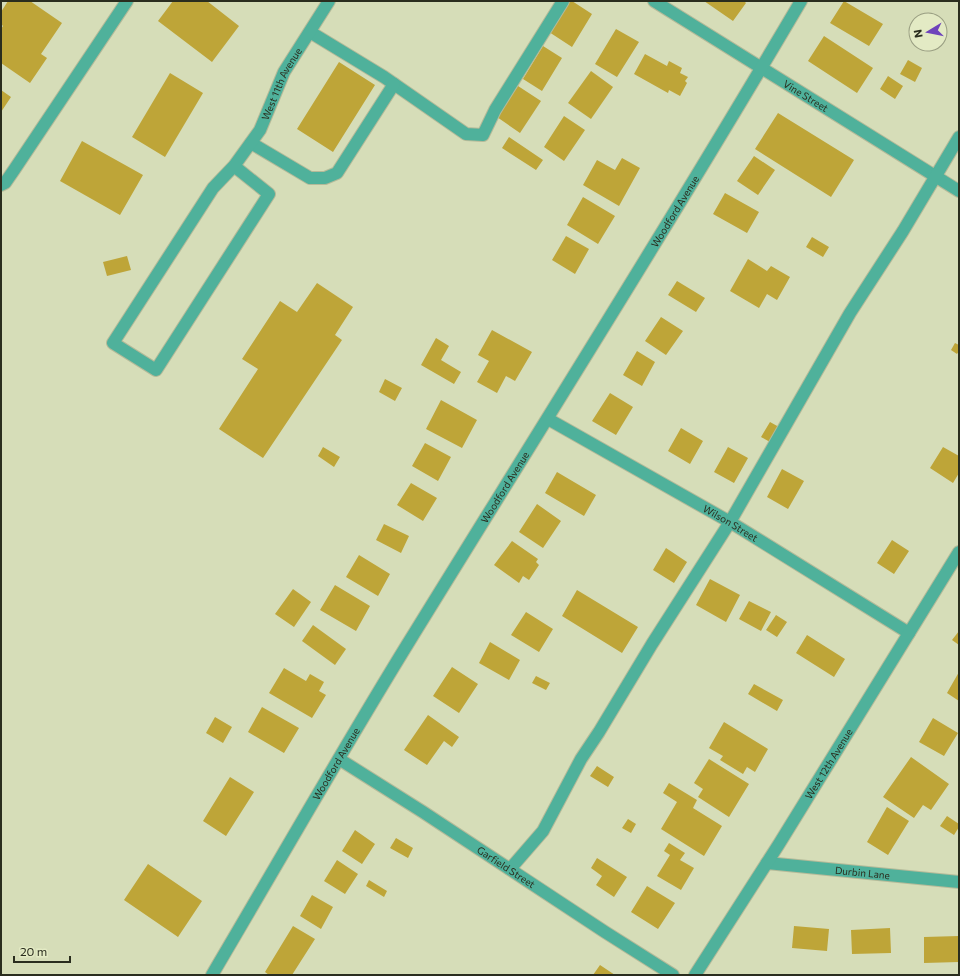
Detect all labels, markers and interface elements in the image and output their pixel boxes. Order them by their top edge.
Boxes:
north arrow [908,12,948,52]
text: N [911,29,925,39]
street label: West 11th Avenue [259,45,304,122]
street label: Vine Street [781,77,831,114]
street label: Woodford Avenue [648,173,701,249]
street label: Woodford Avenue [478,449,531,525]
street label: Wilson Street [701,502,760,544]
street label: Woodford Avenue [310,725,362,802]
street label: West 12th Avenue [802,726,855,801]
street label: Garfield Street [475,843,537,890]
street label: Durbin Lane [835,864,891,881]
scale bar [14,938,70,964]
text: 20 m [20,944,47,958]

